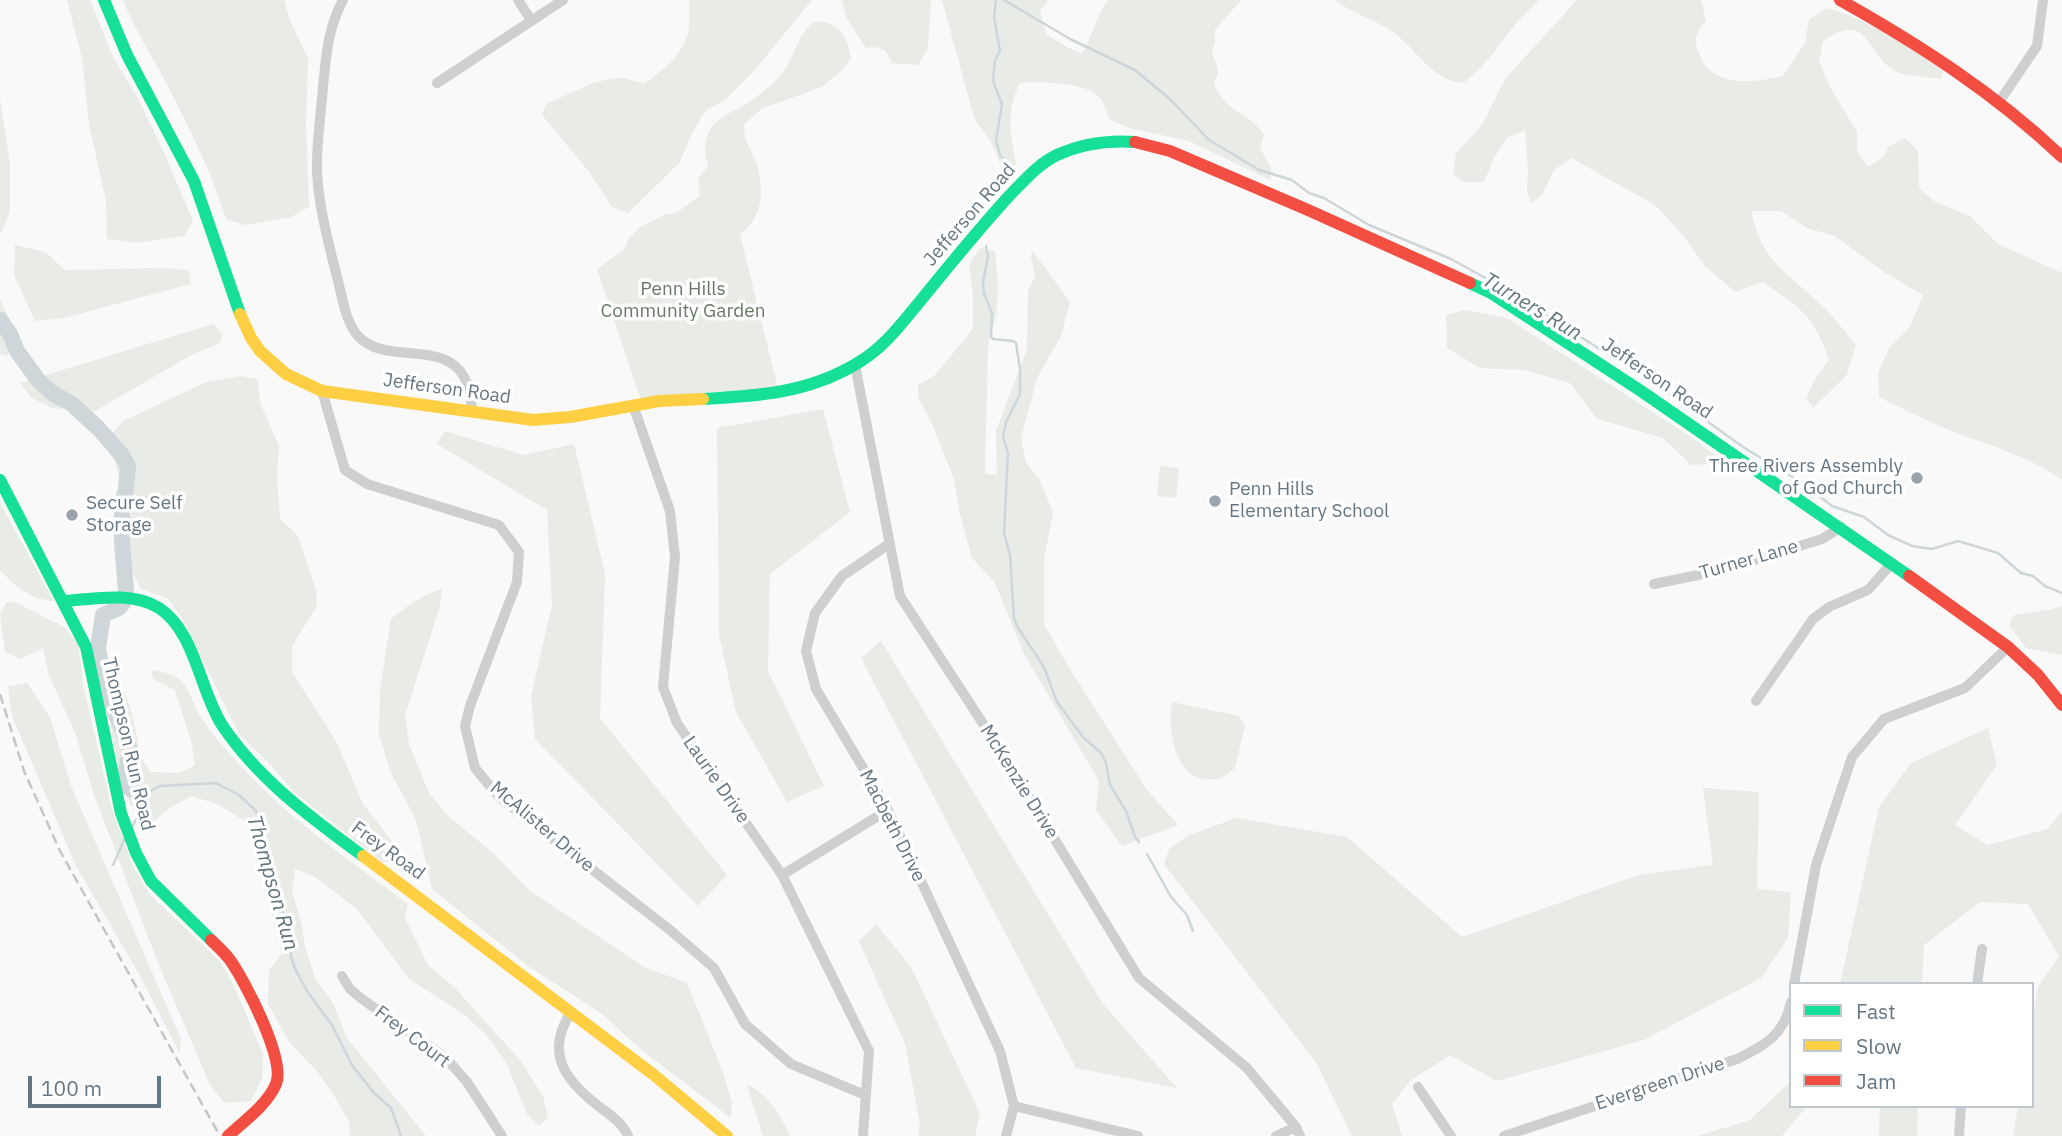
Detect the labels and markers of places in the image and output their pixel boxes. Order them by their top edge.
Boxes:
place label: Three Rivers Assembly of God Church [1709,456,1903,500]
marker: Three Rivers Assembly of God Church [1909,470,1925,486]
place label: Penn Hills Elementary School [1229,479,1389,523]
place label: Secure Self Storage [86,493,182,537]
marker: Penn Hills Elementary School [1207,493,1223,509]
marker: Secure Self Storage [64,507,80,523]

